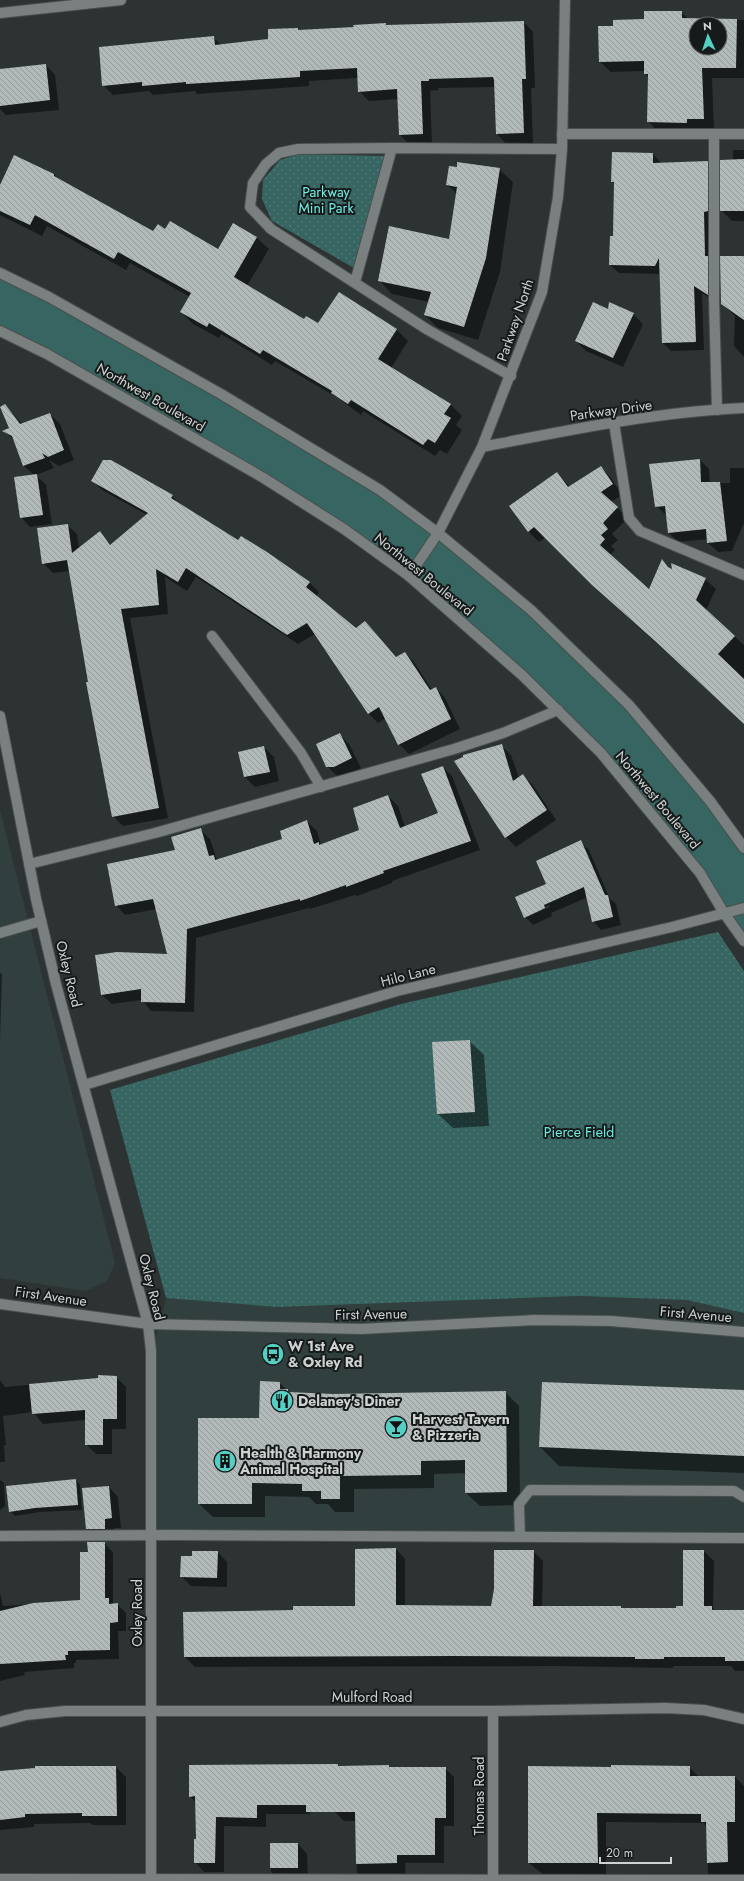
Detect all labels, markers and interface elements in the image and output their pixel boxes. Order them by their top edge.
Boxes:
north arrow [688,16,728,56]
text: N [703,18,712,34]
park label: Parkway Mini Park [298,182,354,218]
street label: Parkway North [492,276,538,364]
street label: Northwest Boulevard [93,358,209,436]
street label: Parkway Drive [569,394,653,426]
street label: Northwest Boulevard [370,528,478,620]
street label: Northwest Boulevard [611,747,705,853]
street label: Oxley Road [51,939,87,1009]
street label: Hilo Lane [378,958,438,992]
park label: Pierce Field [544,1122,614,1142]
street label: Oxley Road [134,1252,170,1322]
street label: First Avenue [14,1281,88,1311]
street label: First Avenue [659,1301,733,1327]
street label: First Avenue [335,1303,407,1325]
place label: W 1st Ave & Oxley Rd [288,1336,362,1372]
bus stop icon: W 1st Ave & Oxley Rd [260,1341,286,1367]
restaurant icon: Delaney's Diner [269,1388,295,1414]
place label: Delaney's Diner [298,1391,400,1411]
place label: Harvest Tavern & Pizzeria [412,1409,510,1445]
bar icon: Harvest Tavern & Pizzeria [383,1414,409,1440]
place label: Health & Harmony Animal Hospital [239,1443,362,1479]
building icon: Health & Harmony Animal Hospital [212,1448,238,1474]
street label: Oxley Road [127,1579,147,1647]
street label: Mulford Road [332,1687,412,1707]
street label: Thomas Road [469,1756,489,1836]
scale bar [600,1839,671,1865]
text: 20 m [606,1844,633,1862]

